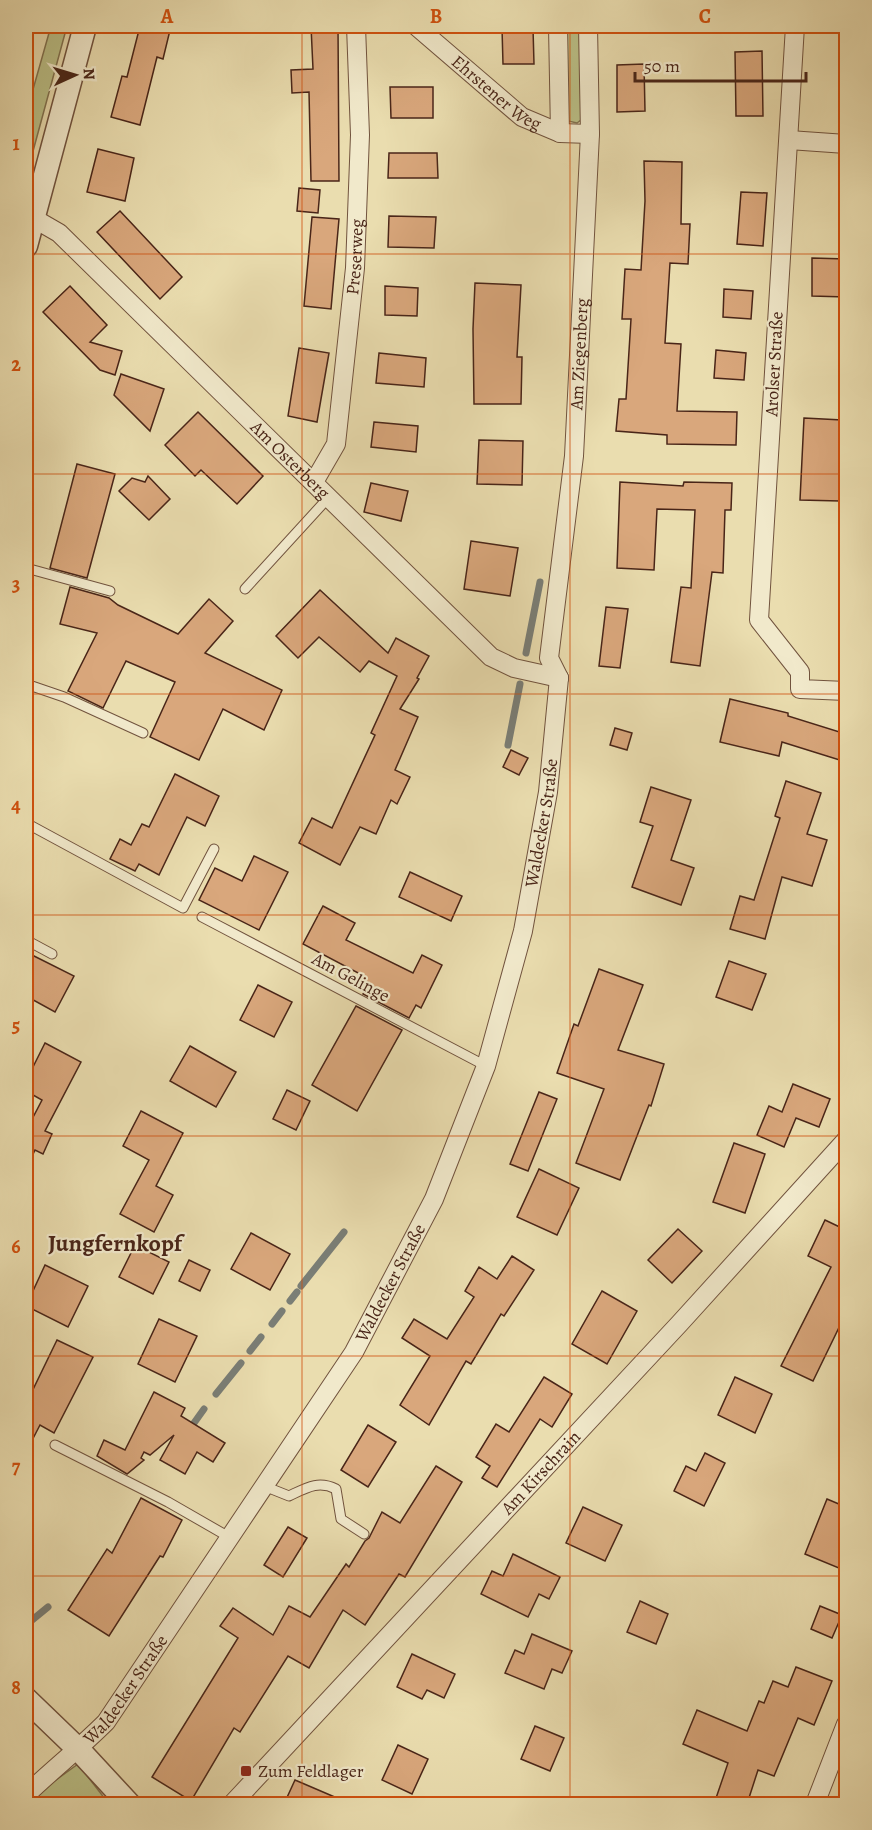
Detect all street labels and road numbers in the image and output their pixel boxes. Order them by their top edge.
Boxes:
street label: Ehrstener Weg [446,50,545,136]
street label: Preserweg [340,218,369,296]
street label: Am Ziegenberg [564,297,594,412]
street label: Arolser Straße [759,311,789,418]
street label: Am Osterberg [245,415,335,504]
street label: Waldecker Straße [519,757,563,890]
street label: Am Gelinge [307,946,394,1008]
street label: Waldecker Straße [349,1219,431,1347]
street label: Am Kirschrain [495,1425,586,1520]
street label: Waldecker Straße [77,1630,173,1750]

